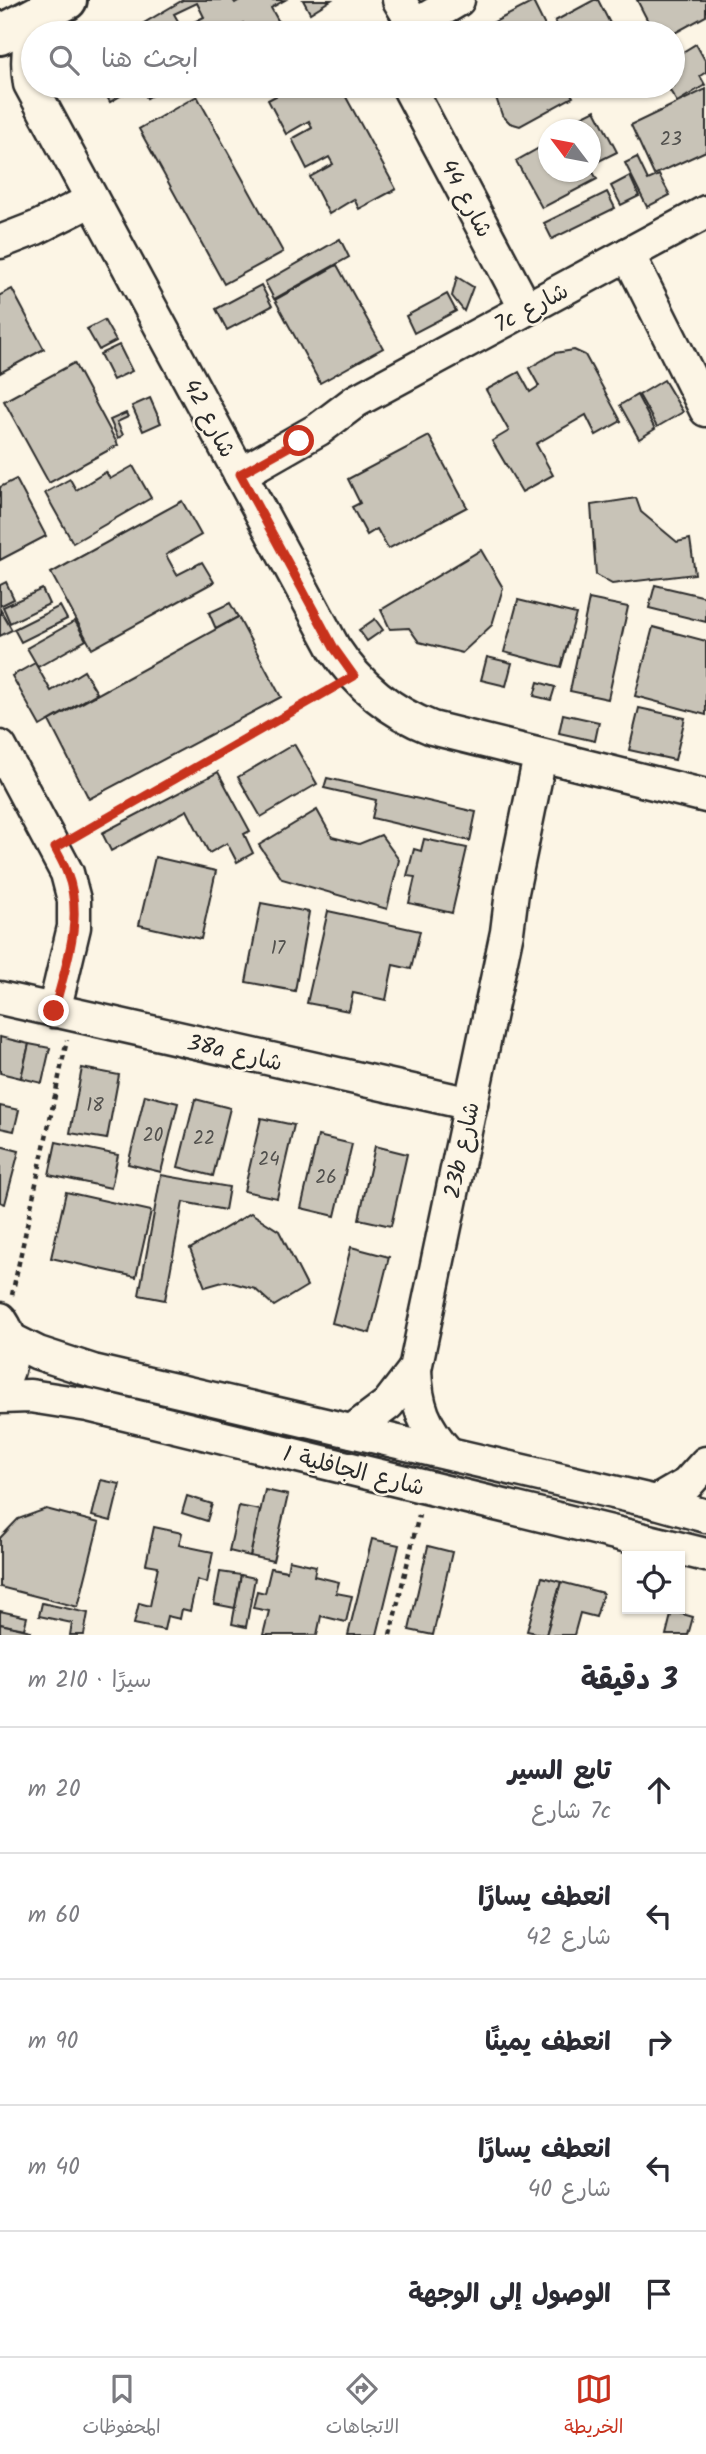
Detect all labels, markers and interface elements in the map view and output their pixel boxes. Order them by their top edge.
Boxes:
search box [21,21,685,98]
text: ابحث هنا [101,39,198,81]
icon: search [45,41,83,79]
north arrow [538,119,601,182]
house number: 23 [660,125,682,155]
street label: شارع 44 [430,153,501,245]
street label: 7c شارع [488,274,576,343]
street label: شارع 42 [172,373,244,465]
route start [283,425,314,456]
house number: 17 [271,934,287,964]
route end [38,995,69,1026]
street label: 38a شارع [183,1026,286,1082]
house number: 18 [86,1091,104,1121]
street label: 23b شارع [435,1099,491,1202]
house number: 20 [143,1121,163,1151]
house number: 22 [193,1124,215,1154]
house number: 24 [258,1145,280,1175]
house number: 26 [315,1163,337,1193]
street label: شارع الجافلية 1 [279,1437,428,1507]
map controls [622,1551,685,1614]
button: locate [622,1551,685,1614]
text: 3 دقيقة [581,1657,678,1705]
text: سيرًا · 210 m [28,1663,152,1699]
text: تابع السير [508,1751,611,1793]
icon: ahead [640,1771,678,1809]
text: 20 m [28,1772,80,1808]
text: 7c شارع [531,1794,611,1830]
text: انعطف يسارًا [478,1877,611,1919]
icon: left [640,1897,678,1935]
text: 60 m [28,1898,80,1934]
text: شارع 42 [526,1920,611,1956]
text: انعطف يمينًا [485,2022,611,2064]
icon: right [640,2023,678,2061]
text: 90 m [28,2024,78,2060]
text: انعطف يسارًا [478,2129,611,2171]
icon: left [640,2149,678,2187]
text: 40 m [28,2150,80,2186]
text: شارع 40 [528,2172,611,2208]
text: الوصول إلى الوجهة [408,2274,611,2316]
icon: arrive [640,2275,678,2313]
tab: المحفوظات [83,2370,161,2443]
tab: الاتجاهات [326,2370,399,2443]
tab: الخريطة [564,2370,623,2443]

